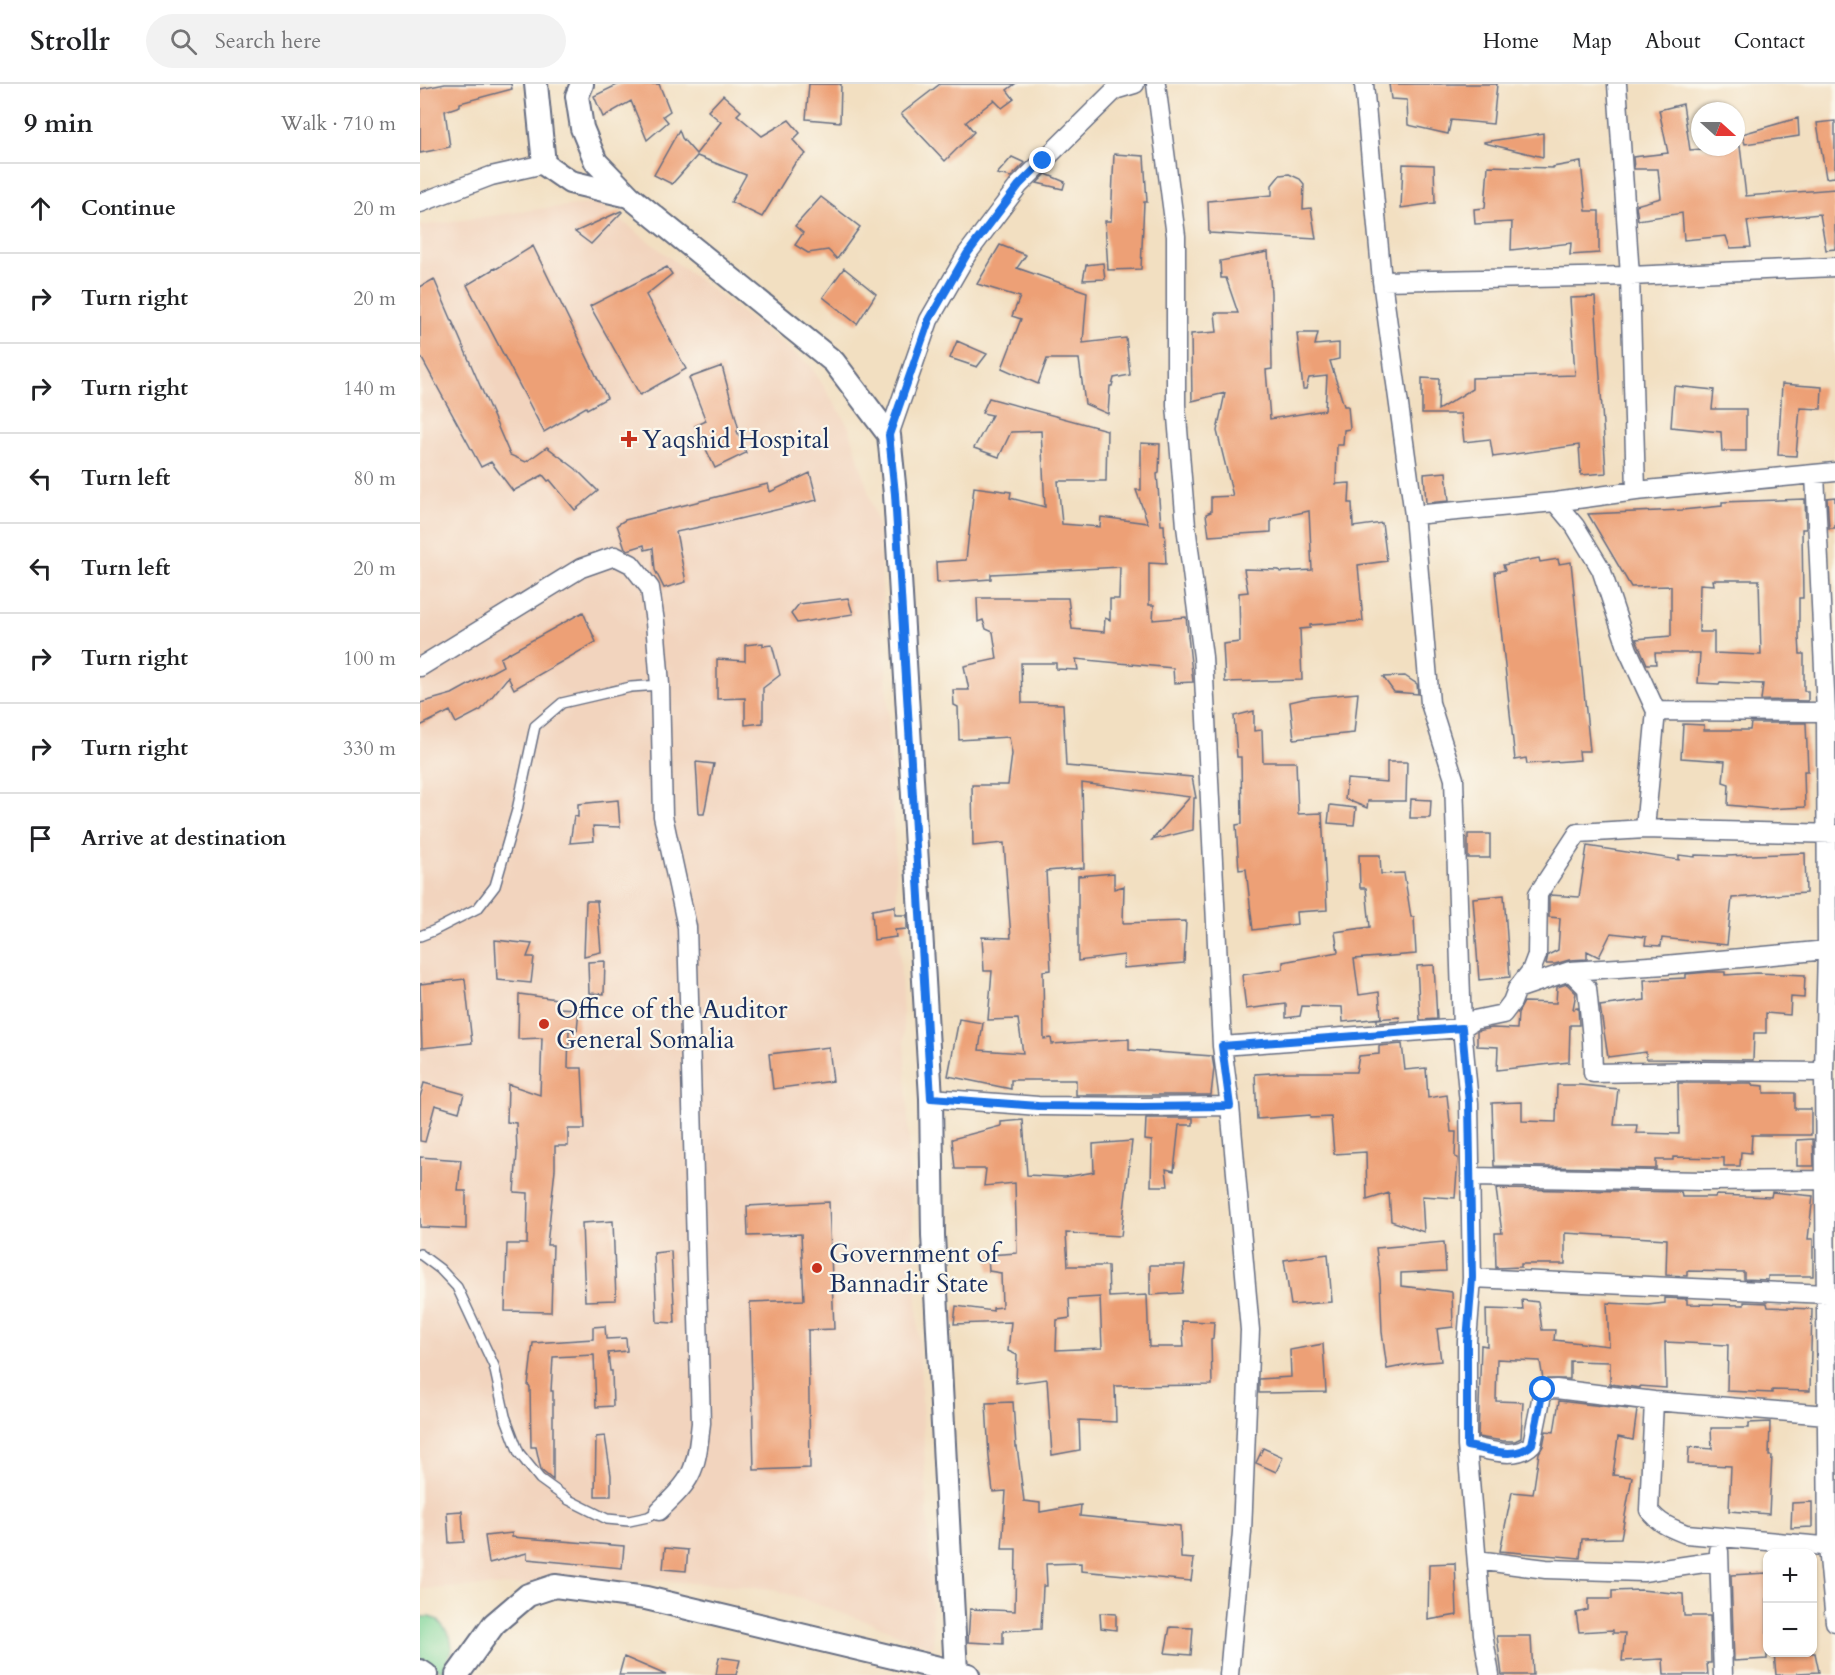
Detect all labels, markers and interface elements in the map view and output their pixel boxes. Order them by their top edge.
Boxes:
search box [146,14,566,68]
text: Strollr [30,22,110,60]
icon: search [167,25,200,58]
text: Search here [215,26,321,56]
text: Home [1483,27,1539,56]
text: Map [1572,27,1612,56]
text: About [1645,27,1701,56]
text: Contact [1734,27,1805,56]
north arrow [1691,102,1745,156]
text: 9 min [24,106,93,141]
text: Walk · 710 m [281,110,396,137]
route end [1029,147,1055,173]
icon: ahead [24,192,57,225]
text: Continue [81,193,176,223]
text: 20 m [353,195,396,222]
icon: right [24,282,57,315]
text: Turn right [81,283,188,313]
text: 20 m [353,285,396,312]
icon: right [24,372,57,405]
text: Turn right [81,373,188,403]
text: 140 m [343,375,396,402]
place label: Yaqshid Hospital [642,422,830,457]
marker: Yaqshid Hospital [620,430,638,448]
icon: left [24,462,57,495]
text: Turn left [81,463,170,493]
text: 80 m [353,465,396,492]
icon: left [24,552,57,585]
text: Turn left [81,553,170,583]
text: 20 m [353,555,396,582]
icon: right [24,642,57,675]
text: Turn right [81,643,188,673]
text: 100 m [343,645,396,672]
icon: right [24,732,57,765]
text: Turn right [81,733,188,763]
text: 330 m [343,735,396,762]
icon: arrive [24,822,57,855]
text: Arrive at destination [81,823,286,853]
place label: Office of the Auditor General Somalia [556,992,788,1057]
marker: Office of the Auditor General Somalia [537,1017,551,1031]
place label: Government of Bannadir State [829,1236,1003,1301]
marker: Government of Bannadir State [810,1261,824,1275]
route start [1529,1376,1555,1402]
map controls [1763,1549,1817,1657]
button: + [1763,1549,1817,1603]
button: − [1763,1603,1817,1657]

